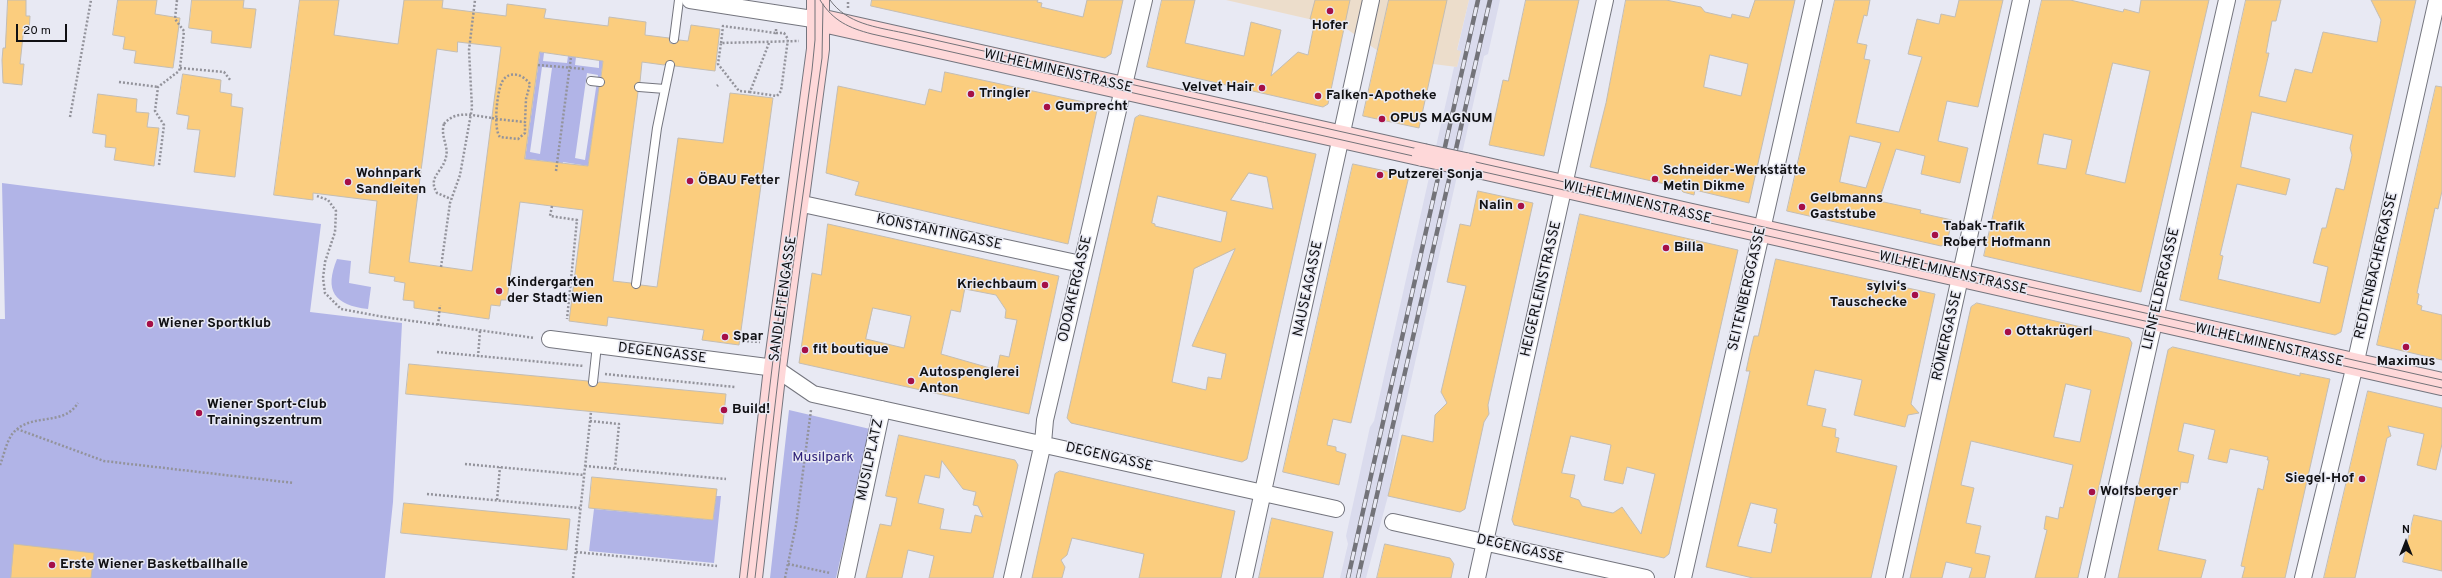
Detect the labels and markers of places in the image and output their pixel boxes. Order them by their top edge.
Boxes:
marker: Hofer [1325,6,1335,16]
place label: Hofer [1312,18,1348,34]
place label: Velvet Hair [1182,80,1254,96]
marker: Velvet Hair [1257,83,1267,93]
place label: Tringler [979,86,1030,102]
place label: Falken-Apotheke [1326,88,1437,104]
marker: Tringler [966,89,976,99]
marker: Falken-Apotheke [1313,91,1323,101]
place label: Gumprecht [1055,99,1128,115]
marker: Gumprecht [1042,102,1052,112]
place label: OPUS MAGNUM [1390,111,1493,127]
marker: OPUS MAGNUM [1377,114,1387,124]
place label: Schneider-Werkstätte Metin Dikme [1663,163,1806,196]
place label: Wohnpark Sandleiten [356,166,426,198]
place label: Putzerei Sonja [1388,167,1483,183]
marker: Putzerei Sonja [1375,170,1385,180]
place label: ÖBAU Fetter [698,173,780,189]
marker: Schneider-Werkstätte Metin Dikme [1650,174,1660,184]
marker: ÖBAU Fetter [685,176,695,186]
marker: Wohnpark Sandleiten [343,177,353,187]
place label: Gelbmanns Gaststube [1810,191,1883,224]
place label: Nalin [1479,198,1513,214]
marker: Nalin [1516,201,1526,211]
marker: Gelbmanns Gaststube [1797,202,1807,212]
place label: Tabak-Trafik Robert Hofmann [1943,219,2051,252]
marker: Tabak-Trafik Robert Hofmann [1930,230,1940,240]
place label: Billa [1674,240,1704,256]
marker: Billa [1661,243,1671,253]
place label: Kindergarten der Stadt Wien [507,275,603,308]
place label: Kriechbaum [957,277,1037,293]
place label: sylvi‘s Tauschecke [1830,279,1907,312]
marker: Kriechbaum [1040,280,1050,290]
marker: Kindergarten der Stadt Wien [494,286,504,296]
marker: sylvi‘s Tauschecke [1910,290,1920,300]
place label: Wiener Sportklub [158,316,271,332]
marker: Wiener Sportklub [145,319,155,329]
place label: Ottakrügerl [2016,324,2093,340]
marker: Ottakrügerl [2003,327,2013,337]
place label: Spar [733,329,763,345]
marker: Spar [720,332,730,342]
place label: fit boutique [813,342,889,358]
marker: Maximus [2401,342,2411,352]
marker: fit boutique [800,345,810,355]
place label: Maximus [2377,354,2435,370]
place label: Autospenglerei Anton [919,365,1019,398]
marker: Autospenglerei Anton [906,376,916,386]
place label: Wiener Sport-Club Trainingszentrum [207,397,327,430]
place label: Build! [732,402,770,418]
marker: Build! [719,405,729,415]
marker: Wiener Sport-Club Trainingszentrum [194,408,204,418]
place label: Siegel-Hof [2285,471,2354,487]
marker: Siegel-Hof [2357,474,2367,484]
place label: Wolfsberger [2100,484,2178,500]
marker: Wolfsberger [2087,487,2097,497]
place label: Erste Wiener Basketballhalle [60,557,248,573]
marker: Erste Wiener Basketballhalle [47,560,57,570]

